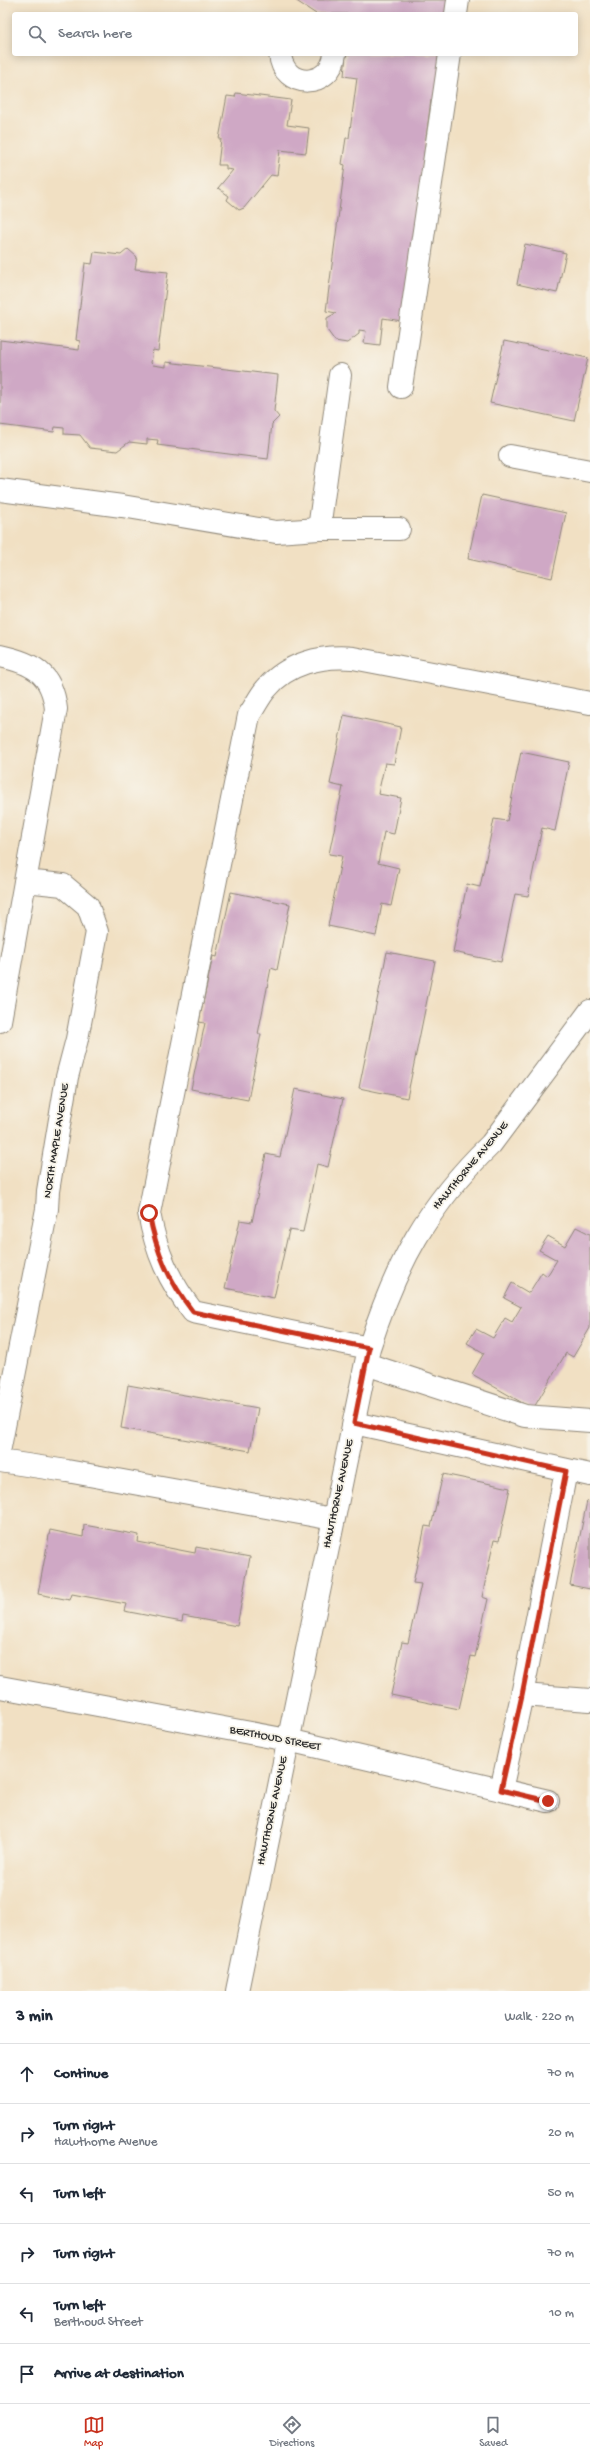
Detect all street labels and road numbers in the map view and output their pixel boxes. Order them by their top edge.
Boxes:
street label: NORTH MAPLE AVENUE [41,1082,73,1199]
street label: HAWTHORNE AVENUE [430,1119,512,1213]
street label: HAWTHORNE AVENUE [321,1438,357,1550]
street label: BERTHOUD STREET [227,1723,323,1755]
street label: HAWTHORNE AVENUE [255,1755,291,1867]

